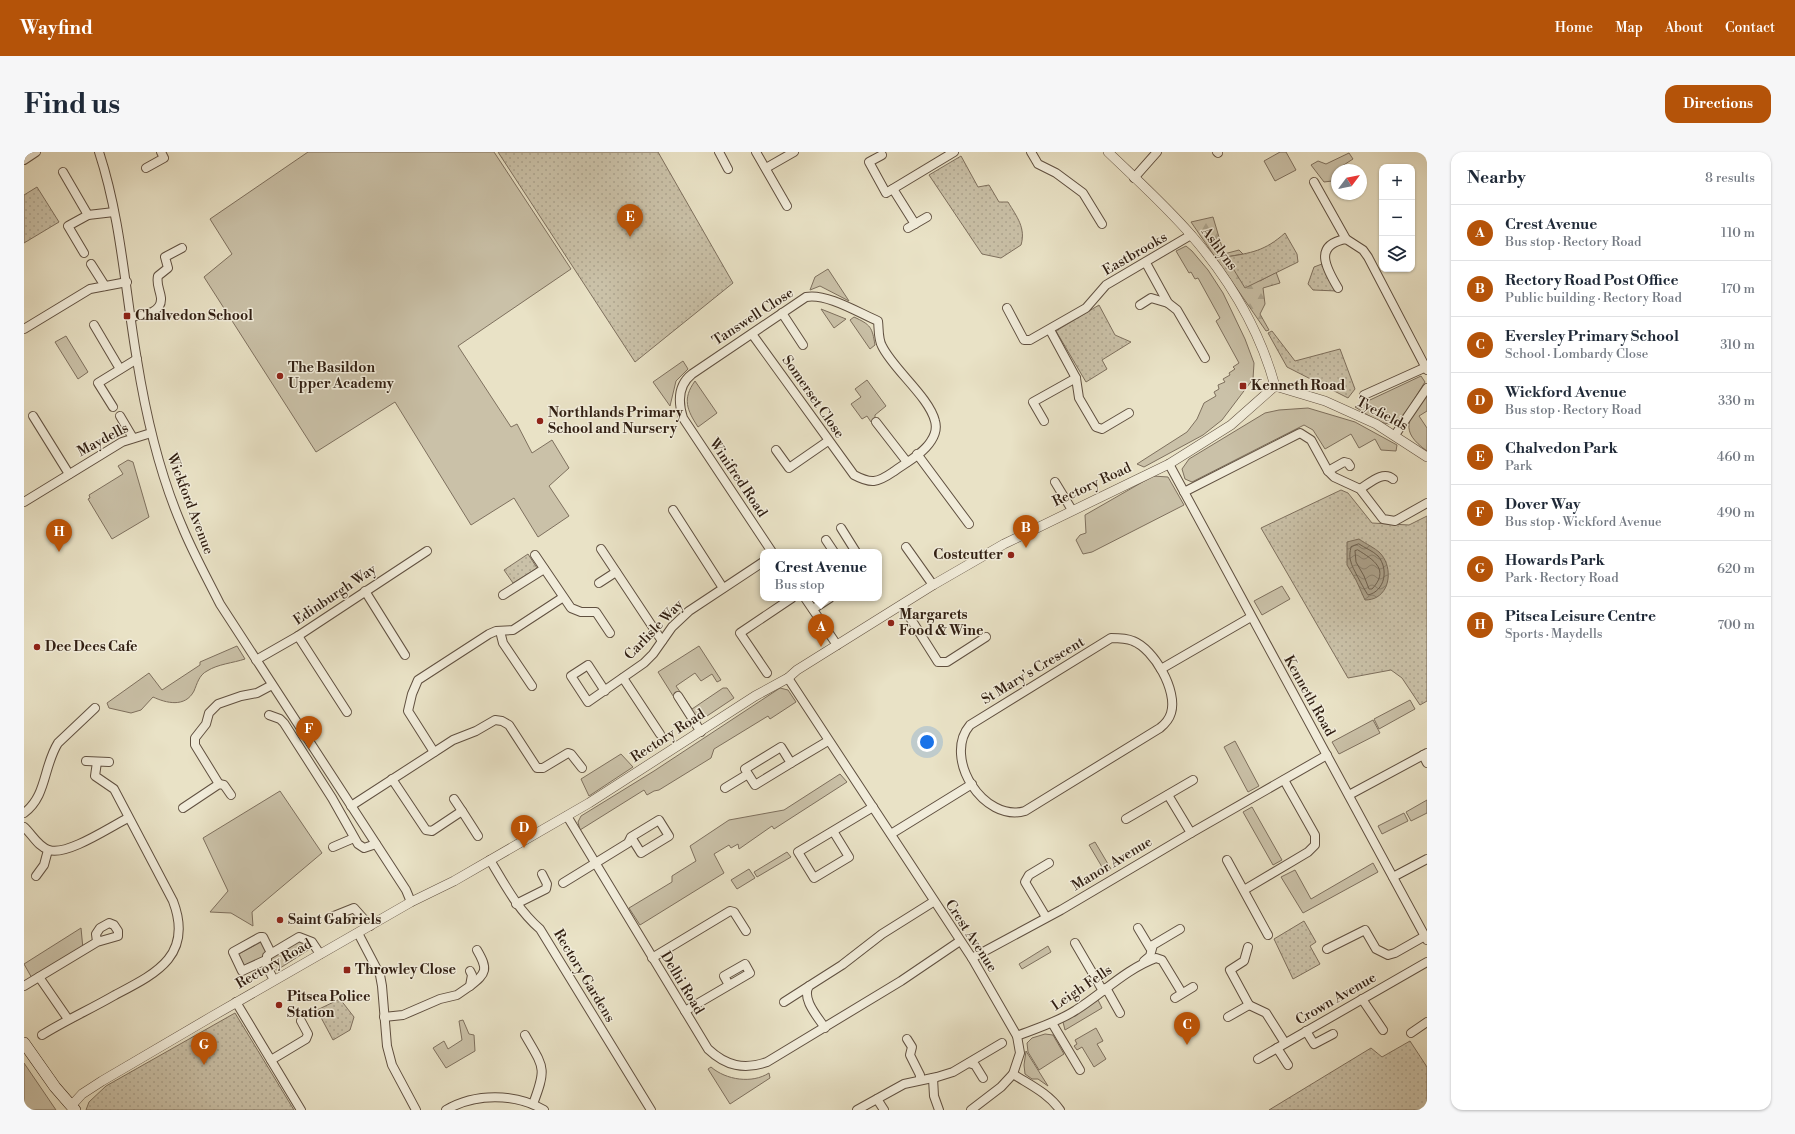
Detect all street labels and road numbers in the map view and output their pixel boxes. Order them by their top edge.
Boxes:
street label: Ashlyns [1196,223,1241,274]
street label: Eastbrooks [1099,228,1171,280]
street label: Tanswell Close [709,284,797,350]
street label: Somerset Close [778,352,848,442]
street label: Tyefields [1353,393,1411,435]
street label: Maydells [74,419,132,461]
street label: Winifred Road [704,434,771,521]
street label: Wickford Avenue [162,450,218,557]
street label: Rectory Road [1050,459,1134,511]
street label: Edinburgh Way [290,560,380,629]
street label: Carlisle Way [621,596,687,664]
street label: St Mary's Crescent [978,633,1088,709]
street label: Kenneth Road [1279,652,1339,740]
street label: Rectory Road [627,705,709,767]
street label: Manor Avenue [1068,833,1156,895]
street label: Crest Avenue [941,896,1001,976]
street label: Rectory Gardens [549,926,619,1026]
street label: Rectory Road [233,935,315,993]
street label: Delhi Road [656,948,708,1018]
street label: Leigh Fells [1048,961,1116,1015]
street label: Crown Avenue [1292,969,1380,1029]

